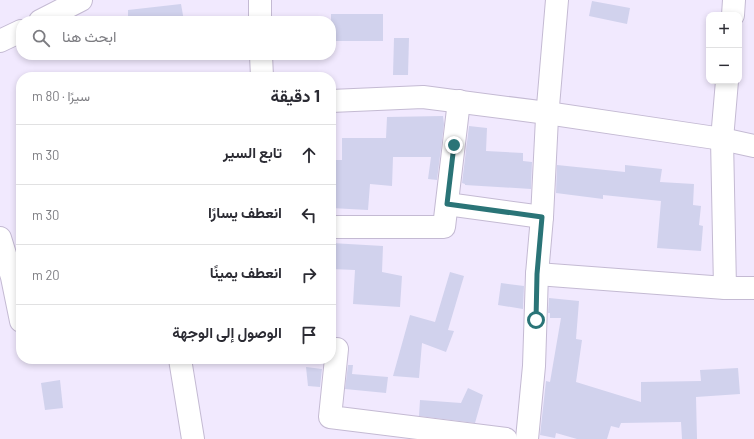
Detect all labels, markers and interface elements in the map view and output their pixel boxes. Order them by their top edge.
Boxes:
map controls [706,12,742,84]
button: + [706,12,742,48]
search box [16,16,336,60]
icon: search [30,27,52,49]
text: ابحث هنا [62,27,116,45]
button: − [706,48,742,84]
text: 1 دقيقة [270,85,320,105]
text: سيرًا · 80 m [32,88,90,104]
route end [445,136,463,154]
text: تابع السير [223,143,282,161]
icon: ahead [298,144,320,166]
text: 30 m [32,147,59,163]
text: انعطف يسارًا [208,203,282,221]
icon: left [298,204,320,226]
text: 30 m [32,207,59,223]
text: انعطف يمينًا [210,263,282,281]
icon: right [298,264,320,286]
text: 20 m [32,267,60,283]
route start [527,311,545,329]
text: الوصول إلى الوجهة [172,323,282,341]
icon: arrive [298,324,320,346]

